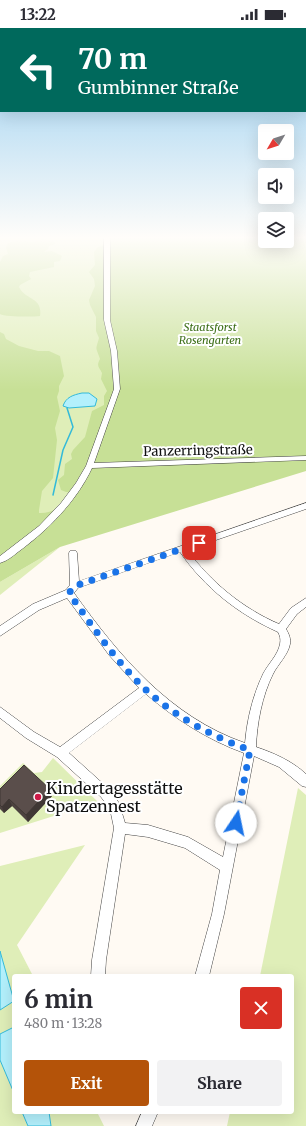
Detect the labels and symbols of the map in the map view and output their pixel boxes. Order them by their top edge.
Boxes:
north arrow [258,124,294,160]
park label: Staatsforst Rosengarten [179,320,242,347]
street label: Panzerringstraße [143,441,253,460]
pin [182,526,216,560]
place label: Kindertagesstätte Spatzennest [46,778,183,816]
marker: Kindertagesstätte Spatzennest [33,792,43,802]
position arrow [215,802,257,844]

